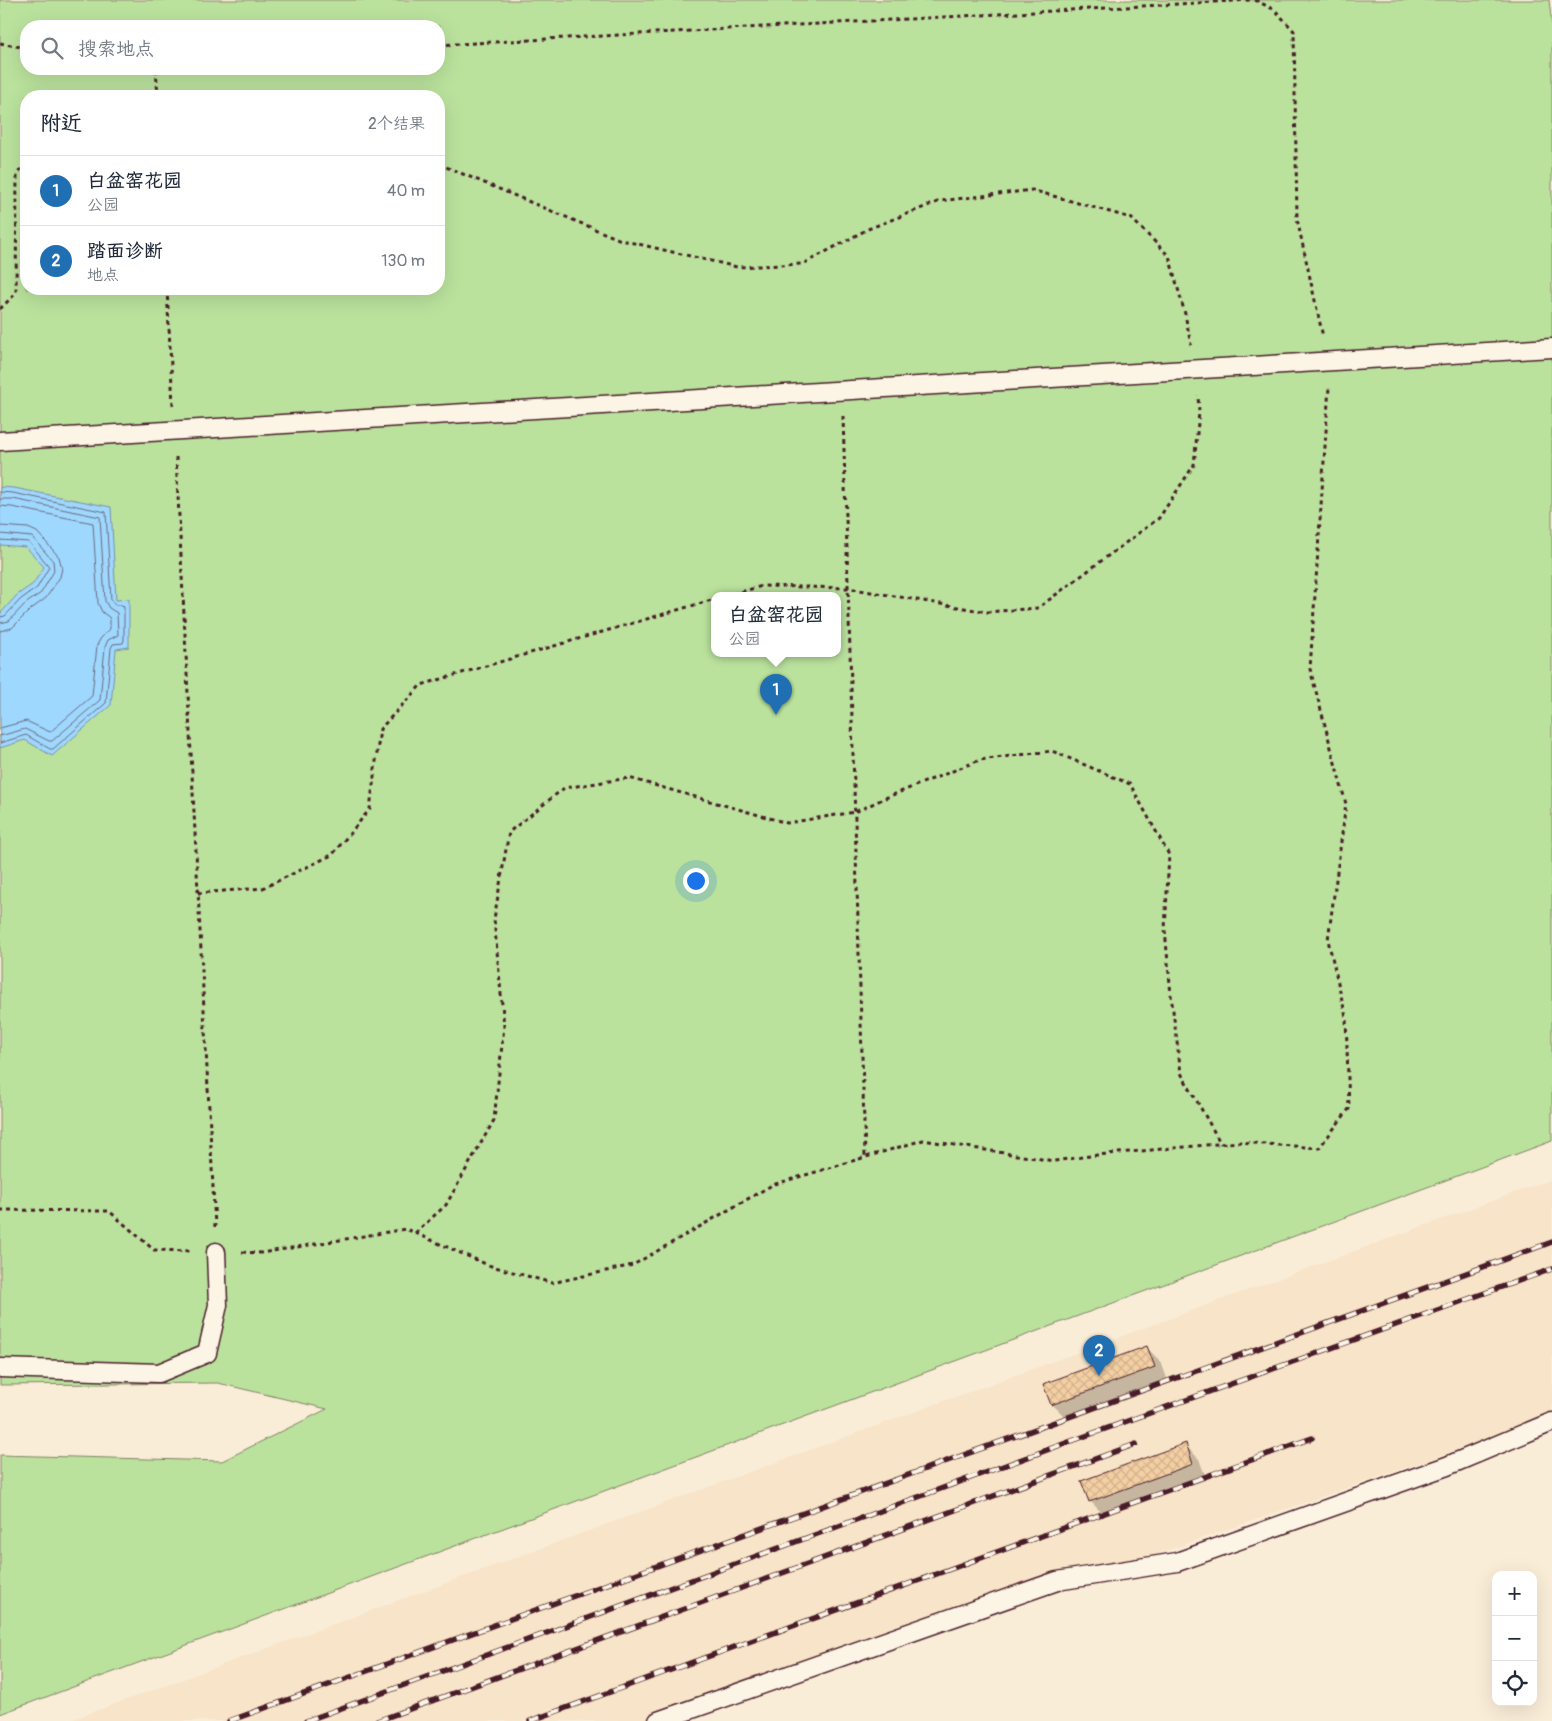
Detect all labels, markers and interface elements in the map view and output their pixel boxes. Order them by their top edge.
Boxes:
search box [20,20,445,75]
icon: search [38,34,66,62]
text: 搜索地点 [78,37,154,61]
text: 附近 [40,110,82,137]
text: 2个结果 [368,114,425,134]
text: 白盆窑花园 [87,169,182,193]
text: 1 [53,181,59,201]
text: 40 m [387,181,425,201]
text: 公园 [87,195,119,215]
text: 踏面诊断 [87,239,163,263]
text: 2 [52,251,60,271]
text: 130 m [381,251,425,271]
text: 地点 [87,265,119,285]
popup [711,592,841,657]
text: 白盆窑花园 [728,603,824,627]
text: 公园 [728,629,761,649]
pin: 1 [760,674,792,715]
your location [683,868,709,894]
pin: 2 [1083,1335,1115,1376]
map controls [1492,1571,1537,1706]
button: + [1492,1571,1537,1616]
button: − [1492,1616,1537,1661]
button: locate [1492,1661,1537,1706]

